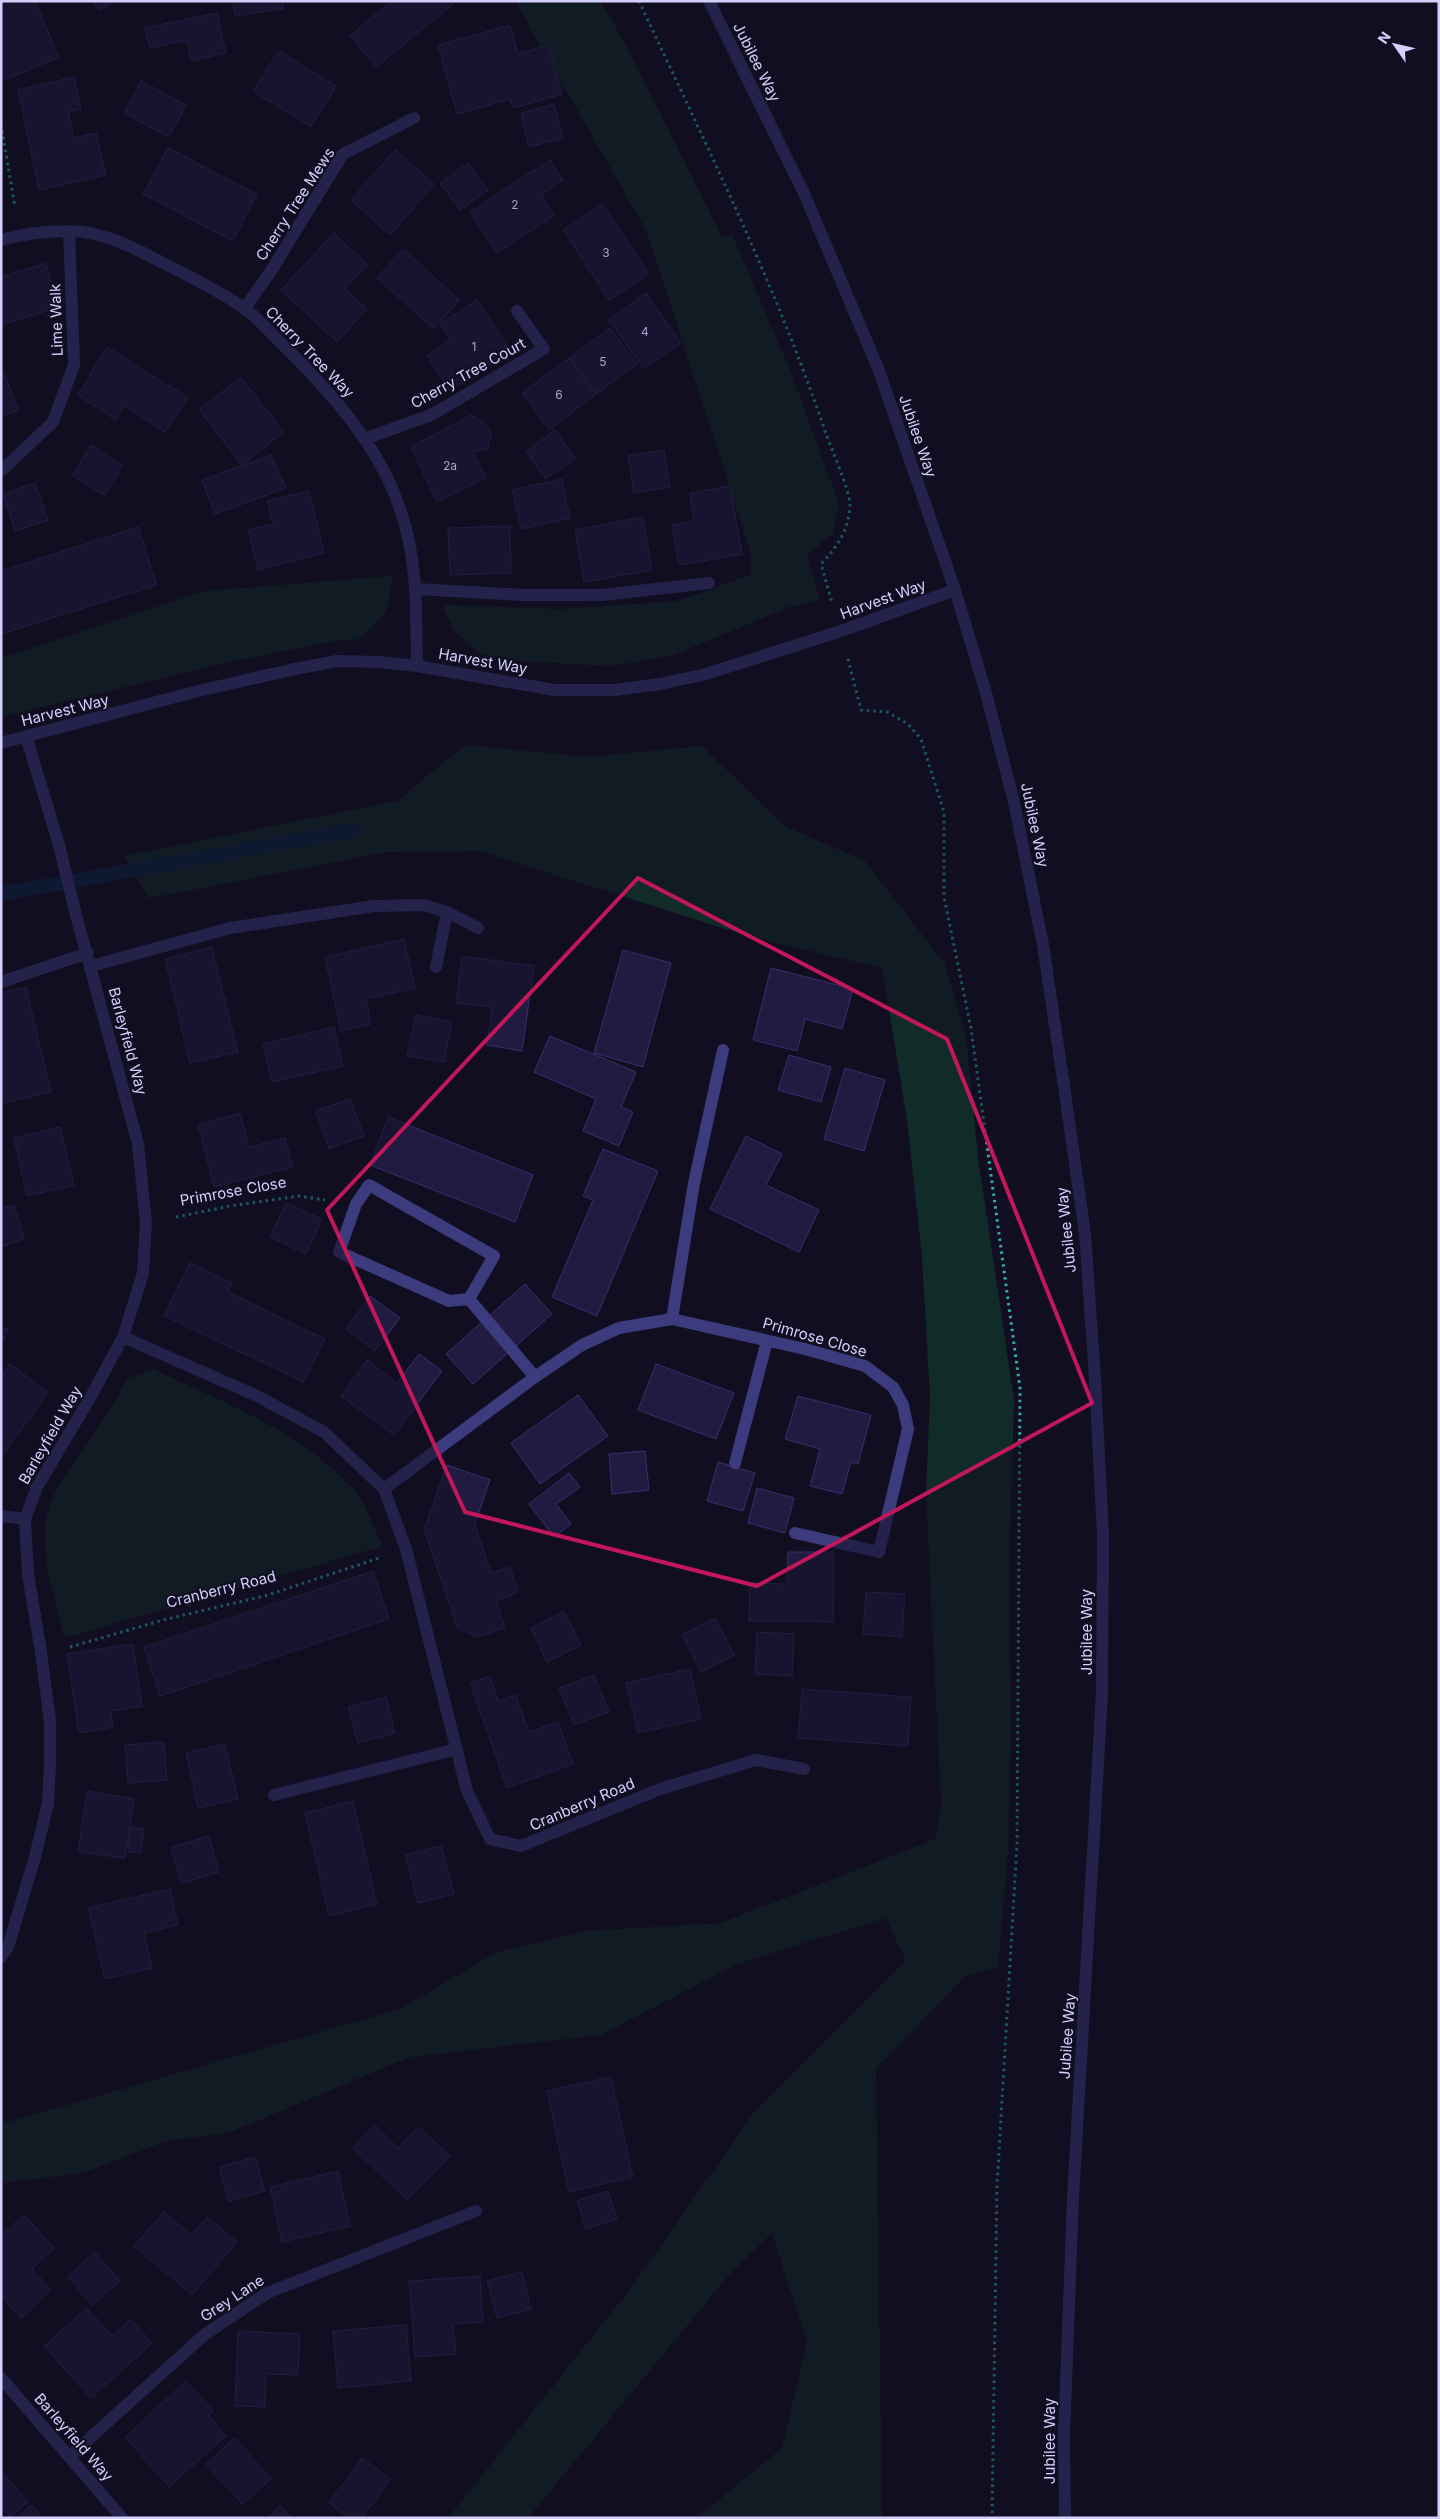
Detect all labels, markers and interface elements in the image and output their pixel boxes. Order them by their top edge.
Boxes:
street label: Jubilee Way [729,19,785,105]
north arrow [1370,20,1420,70]
text: N [1374,28,1394,47]
street label: Cherry Tree Mews [251,144,339,264]
house number: 2 [511,197,519,212]
house number: 3 [602,245,610,260]
street label: Lime Walk [45,283,67,357]
street label: Cherry Tree Way [262,302,359,402]
house number: 4 [641,324,649,339]
street label: Cherry Tree Court [407,333,529,412]
house number: 1 [472,339,476,354]
house number: 5 [599,354,607,369]
house number: 6 [555,387,563,402]
street label: Jubilee Way [895,392,941,480]
house number: 2a [443,458,457,473]
street label: Harvest Way [837,574,929,623]
street label: Harvest Way [437,644,530,678]
street label: Harvest Way [19,690,112,730]
street label: Jubilee Way [1017,781,1053,870]
street label: Barleyfield Way [105,985,152,1097]
street label: Primrose Close [178,1172,288,1210]
street label: Jubilee Way [1052,1186,1080,1274]
street label: Primrose Close [761,1313,869,1361]
street label: Barleyfield Way [14,1382,86,1488]
street label: Cranberry Road [164,1566,278,1612]
street label: Jubilee Way [1077,1588,1096,1675]
street label: Cranberry Road [527,1773,637,1835]
street label: Jubilee Way [1055,1992,1080,2080]
street label: Grey Lane [197,2270,267,2326]
street label: Barleyfield Way [31,2389,118,2485]
street label: Jubilee Way [1040,2397,1059,2484]

